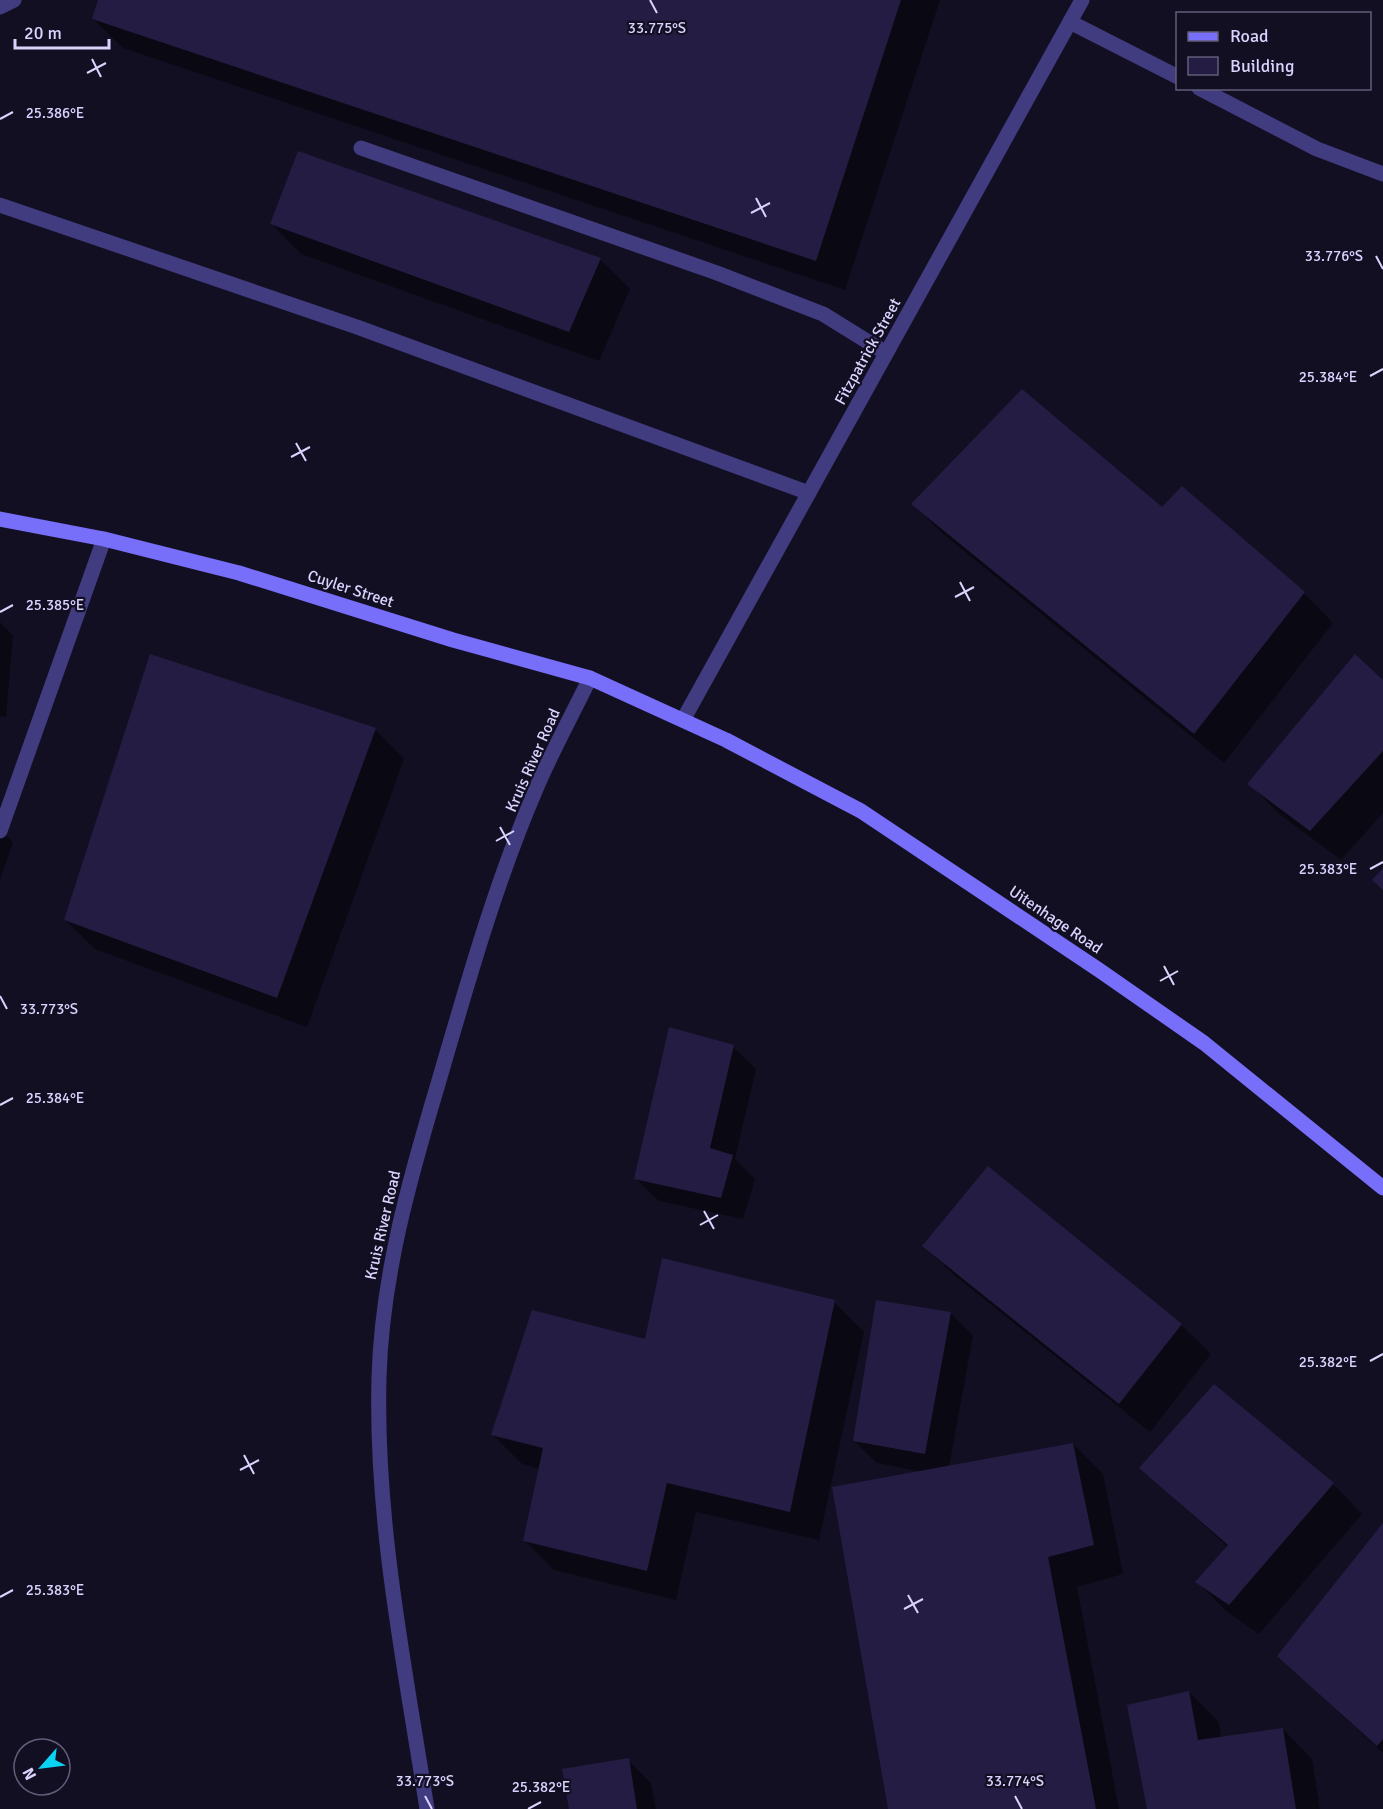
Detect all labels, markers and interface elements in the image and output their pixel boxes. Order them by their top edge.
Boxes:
scale bar [15,12,110,50]
legend [1176,12,1371,90]
text: 33.775°S [628,19,686,37]
text: 20 m [24,22,62,44]
text: Road [1230,25,1269,47]
text: Building [1230,55,1294,77]
text: 25.386°E [26,104,84,122]
text: 33.776°S [1305,247,1363,265]
street label: Fitzpatrick Street [830,294,906,408]
text: 25.384°E [1299,368,1357,386]
street label: Cuyler Street [305,566,397,612]
text: 25.385°E [26,596,84,614]
street label: Kruis River Road [501,705,565,815]
text: 25.383°E [1299,860,1357,878]
street label: Uitenhage Road [1005,881,1106,958]
text: 33.773°S [20,1000,78,1018]
text: 25.384°E [26,1089,84,1107]
street label: Kruis River Road [361,1169,405,1282]
text: 25.382°E [1299,1353,1357,1371]
text: 25.383°E [26,1581,84,1599]
north arrow [12,1737,72,1797]
text: N [18,1764,41,1783]
text: 33.773°S [396,1772,454,1790]
text: 33.774°S [986,1772,1044,1790]
text: 25.382°E [512,1778,570,1796]

